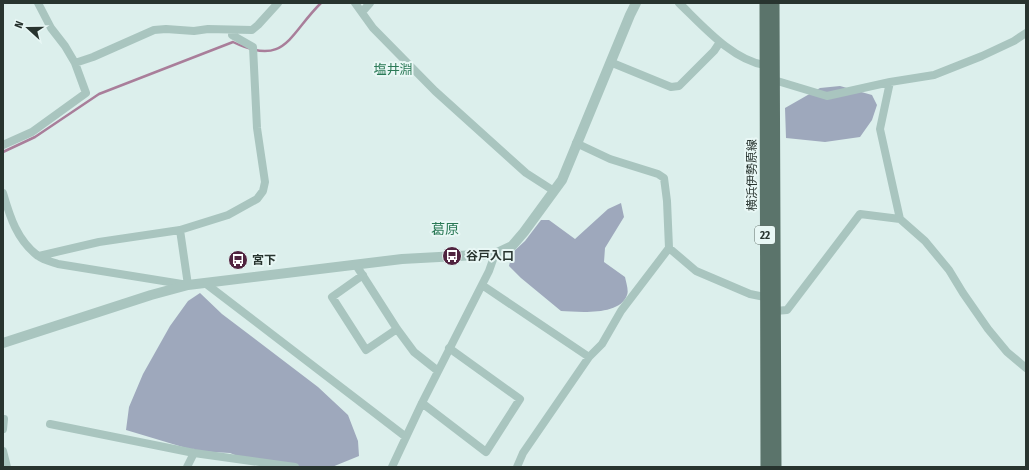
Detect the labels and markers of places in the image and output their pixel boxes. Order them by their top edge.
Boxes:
bus stop icon: 谷戸入口 [441,245,463,267]
bus stop icon: 宮下 [227,249,249,271]
place label: 谷戸入口 [466,249,514,263]
place label: 宮下 [252,253,276,267]

